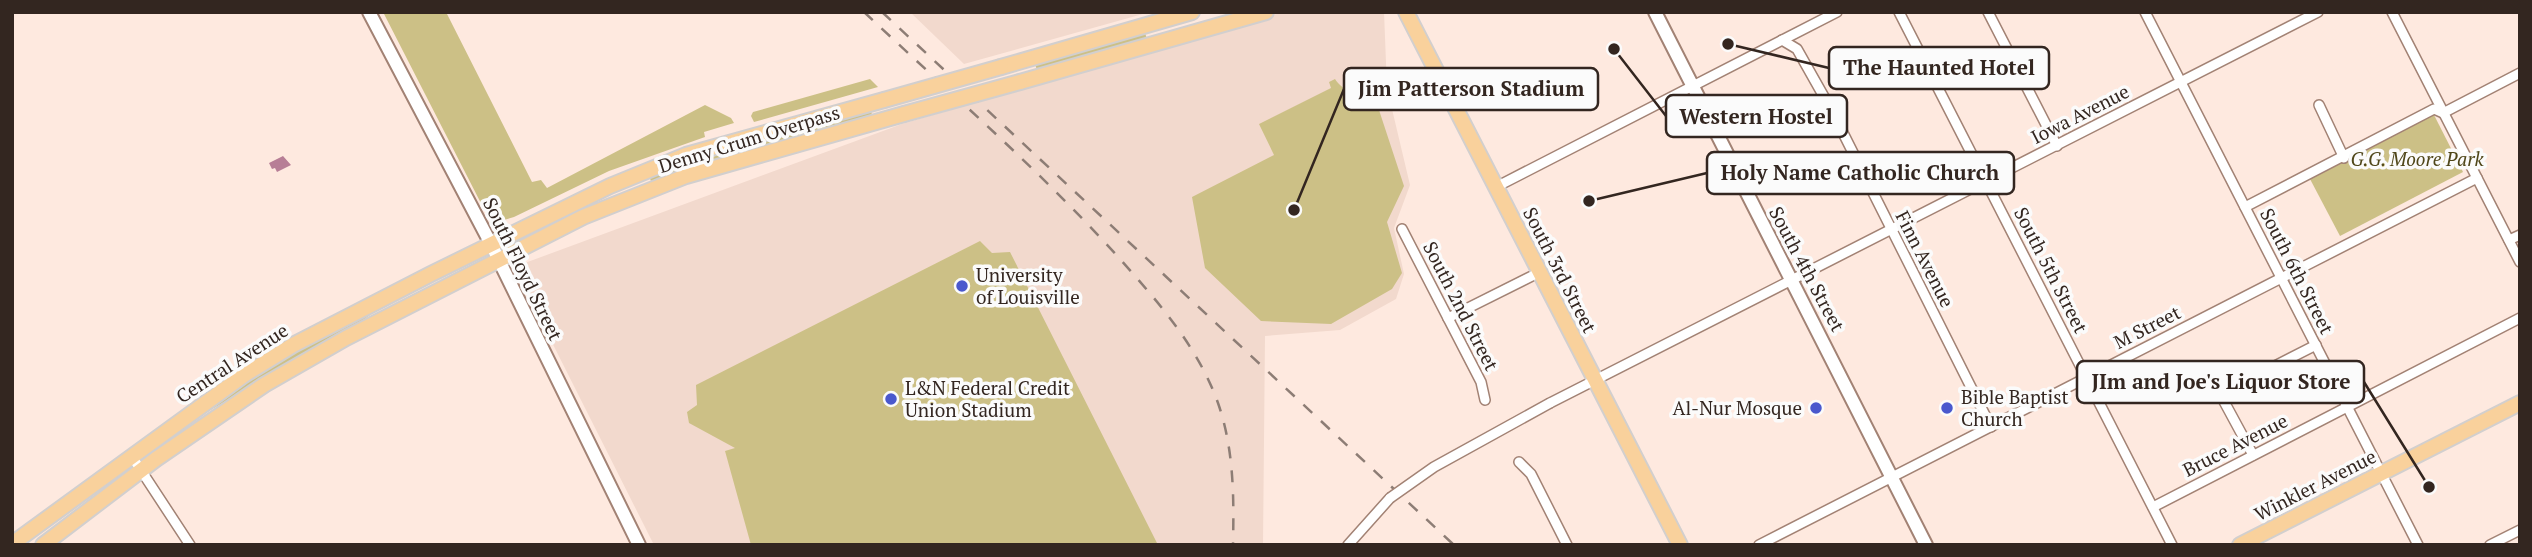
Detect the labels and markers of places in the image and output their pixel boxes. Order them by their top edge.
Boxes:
callout: The Haunted Hotel [1829,47,2049,89]
callout: Jim Patterson Stadium [1344,68,1598,110]
callout: Western Hostel [1666,95,1847,137]
callout: Holy Name Catholic Church [1707,152,2014,194]
place label: University of Louisville [976,262,1080,309]
marker: University of Louisville [954,278,970,294]
callout: JIm and Joe's Liquor Store [2077,361,2364,403]
place label: L&N Federal Credit Union Stadium [905,375,1070,422]
place label: Bible Baptist Church [1961,384,2069,431]
marker: L&N Federal Credit Union Stadium [883,391,899,407]
place label: Al-Nur Mosque [1672,395,1802,420]
marker: Al-Nur Mosque [1808,400,1824,416]
marker: Bible Baptist Church [1939,400,1955,416]

